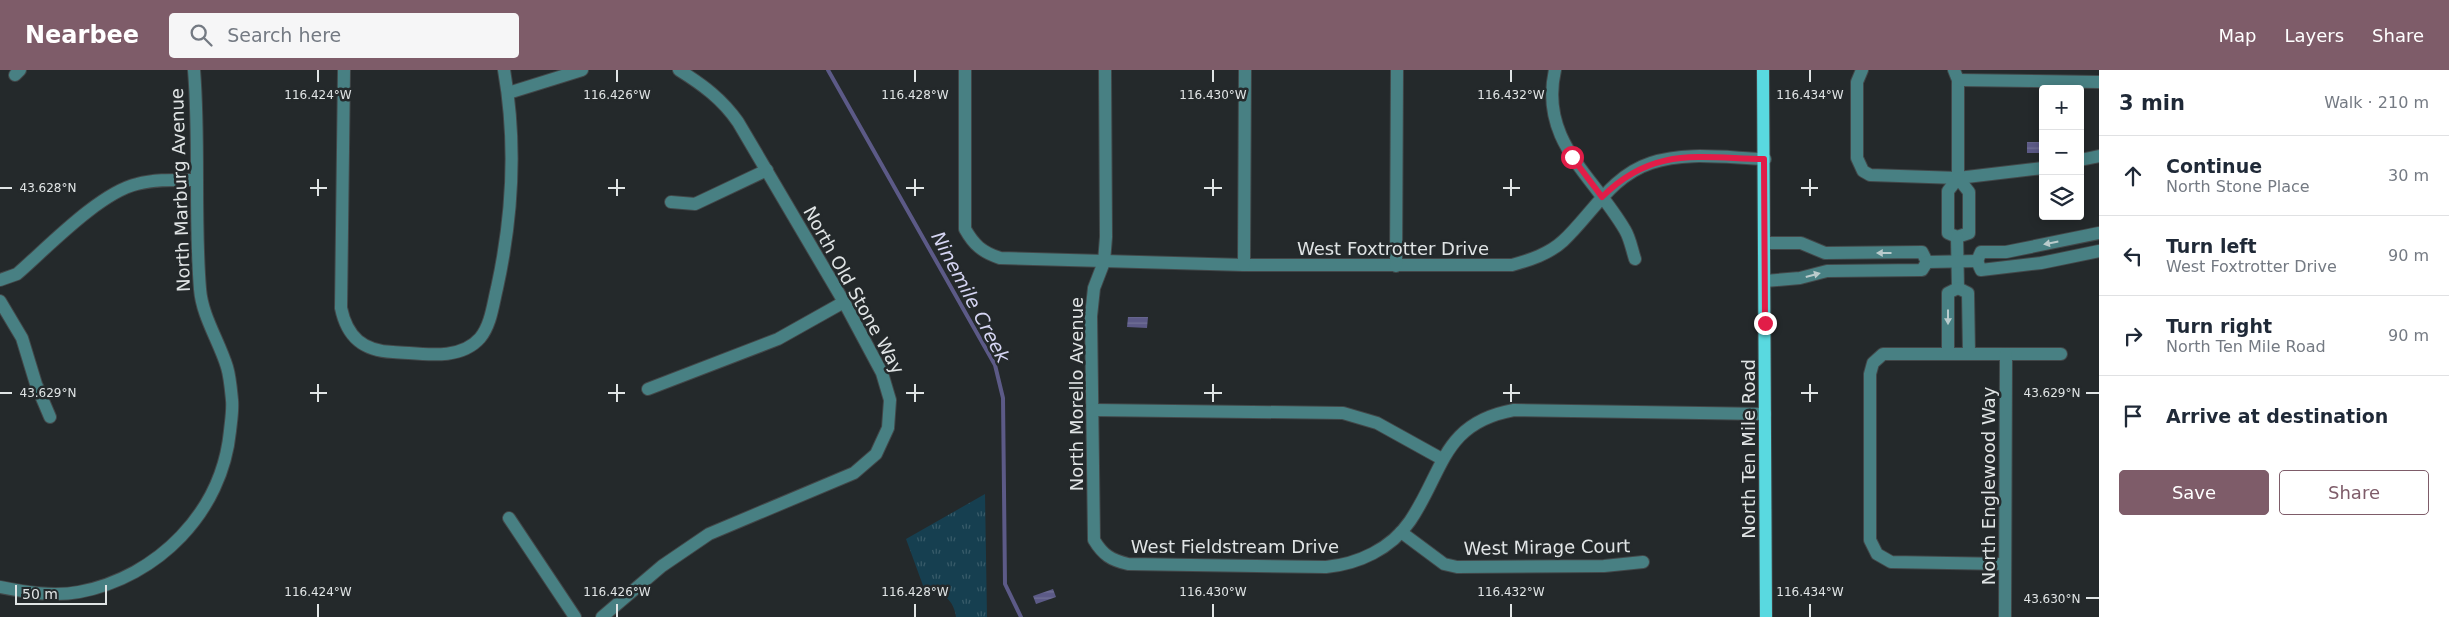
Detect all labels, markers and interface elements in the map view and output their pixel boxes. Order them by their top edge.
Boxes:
search box [169,13,519,58]
text: Nearbee [25,21,139,49]
icon: search [187,21,215,49]
text: Search here [227,24,341,46]
text: Map [2218,25,2256,46]
text: Layers [2284,25,2344,46]
text: Share [2372,25,2424,46]
map controls [2039,85,2084,220]
button: + [2039,85,2084,130]
street label: North Marburg Avenue [166,88,194,292]
text: 116.424°W [284,88,352,102]
text: 116.426°W [583,88,651,102]
text: 116.428°W [881,88,949,102]
text: 116.430°W [1179,88,1247,102]
text: 116.432°W [1477,88,1545,102]
text: 116.434°W [1776,88,1844,102]
text: 3 min [2119,91,2185,115]
text: Walk · 210 m [2324,93,2429,112]
button: − [2039,130,2084,175]
route start [1561,146,1584,169]
text: Continue [2166,155,2262,177]
icon: ahead [2119,162,2147,190]
text: 30 m [2388,166,2429,185]
button: layers [2039,175,2084,220]
text: North Stone Place [2166,177,2310,196]
text: 43.628°N [20,181,76,195]
street label: North Old Stone Way [799,203,909,378]
water label: Ninemile Creek [927,228,1015,367]
text: Turn left [2166,235,2257,257]
street label: West Foxtrotter Drive [1297,238,1489,259]
one-way arrow [2043,240,2059,248]
icon: left [2119,242,2147,270]
text: 90 m [2388,246,2429,265]
one-way arrow [1876,249,1892,257]
text: West Foxtrotter Drive [2166,257,2337,276]
one-way arrow [1805,271,1820,279]
street label: North Morello Avenue [1066,297,1087,491]
one-way arrow [1944,310,1952,326]
route end [1754,312,1777,335]
text: Turn right [2166,315,2272,337]
icon: right [2119,322,2147,350]
text: 90 m [2388,326,2429,345]
text: North Ten Mile Road [2166,337,2326,356]
street label: North Ten Mile Road [1738,359,1759,539]
text: 43.629°N [20,386,76,400]
street label: North Englewood Way [1978,386,1999,585]
text: 43.629°N [2024,386,2080,400]
icon: arrive [2119,402,2147,430]
text: Arrive at destination [2166,405,2388,427]
button: Save [2119,470,2269,515]
button: Share [2279,470,2429,515]
street label: West Mirage Court [1464,535,1630,559]
street label: West Fieldstream Drive [1131,536,1339,557]
scale bar [15,582,108,605]
text: 116.424°W [284,585,352,599]
text: 116.426°W [583,585,651,599]
text: 116.428°W [881,585,949,599]
text: 116.430°W [1179,585,1247,599]
text: 116.432°W [1477,585,1545,599]
text: 116.434°W [1776,585,1844,599]
text: 50 m [22,586,58,602]
text: 43.630°N [2024,592,2080,606]

